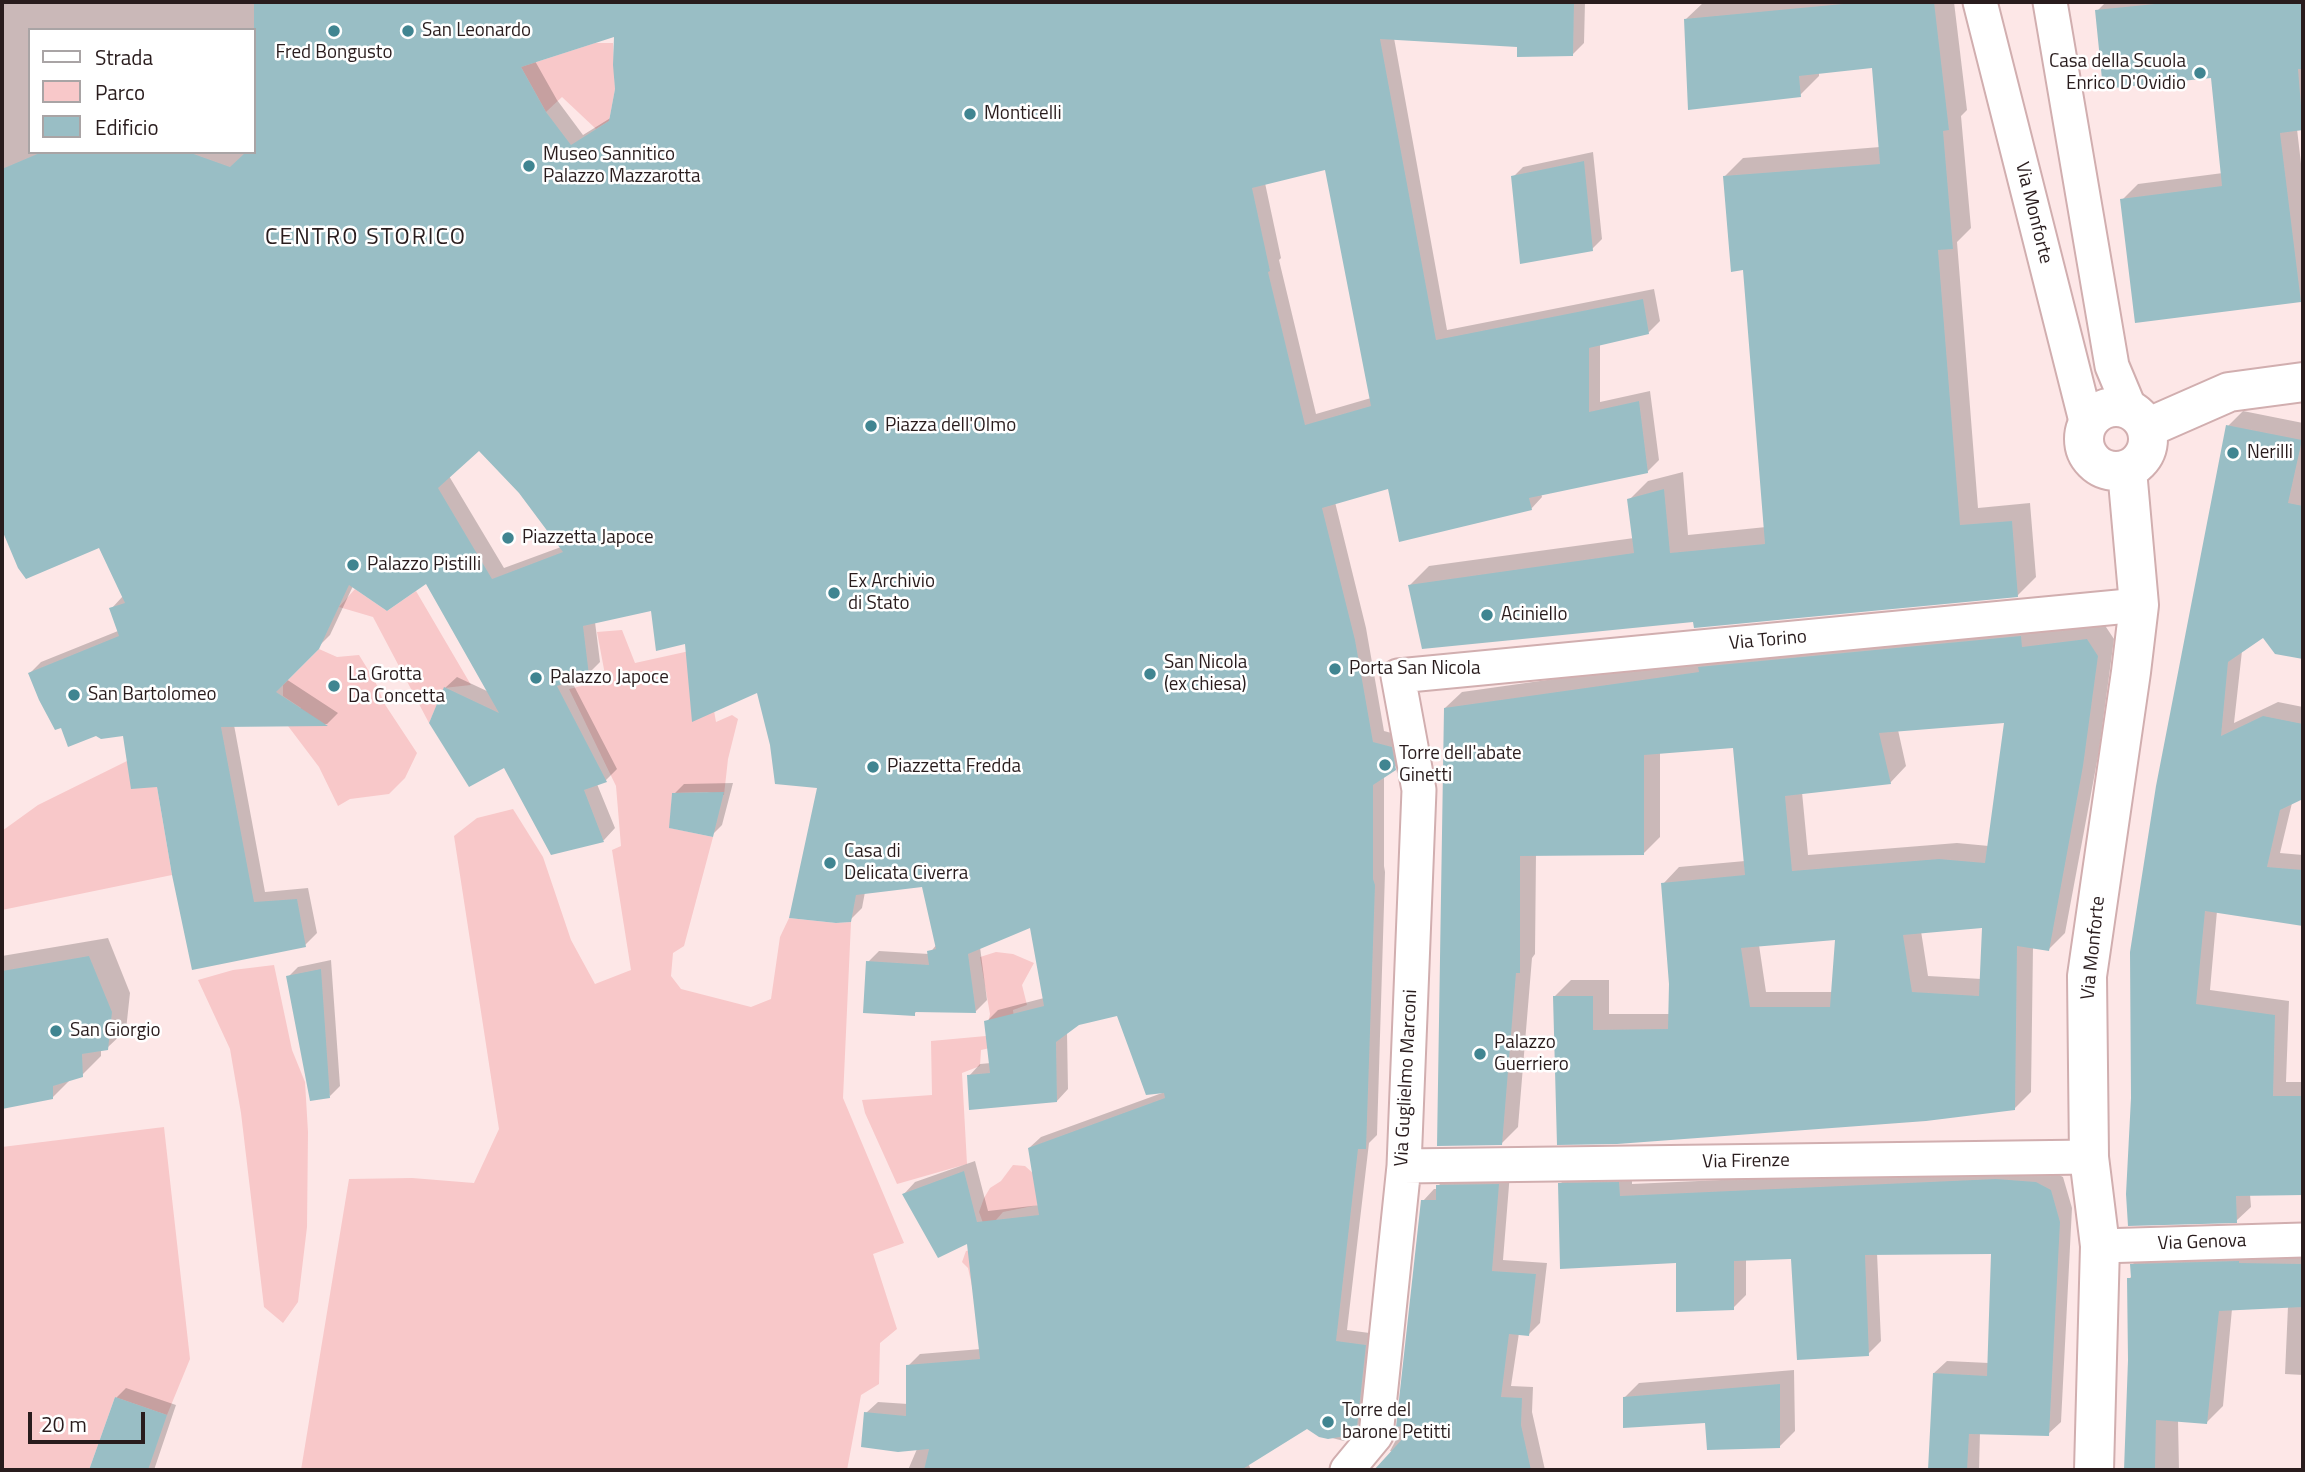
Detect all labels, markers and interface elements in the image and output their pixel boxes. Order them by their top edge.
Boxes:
place label: San Leonardo [422,20,531,42]
marker: Fred Bongusto [326,23,342,39]
marker: San Leonardo [400,23,416,39]
legend [28,28,256,154]
text: Strada [95,41,153,73]
place label: Fred Bongusto [275,42,393,64]
place label: Casa della Scuola Enrico D'Ovidio [2049,51,2186,95]
marker: Casa della Scuola Enrico D'Ovidio [2192,65,2208,81]
text: Parco [95,76,145,108]
place label: Monticelli [984,103,1062,125]
marker: Monticelli [962,106,978,122]
text: Edificio [95,111,159,143]
place label: Museo Sannitico Palazzo Mazzarotta [543,144,701,188]
marker: Museo Sannitico Palazzo Mazzarotta [521,158,537,174]
street label: Via Monforte [2009,160,2057,266]
district label: CENTRO STORICO [267,224,465,252]
place label: Piazza dell'Olmo [885,415,1016,437]
marker: Piazza dell'Olmo [863,418,879,434]
place label: Nerilli [2247,442,2293,464]
marker: Nerilli [2225,445,2241,461]
place label: Piazzetta Japoce [522,527,654,549]
marker: Piazzetta Japoce [500,530,516,546]
place label: Palazzo Pistilli [367,554,481,576]
marker: Palazzo Pistilli [345,557,361,573]
place label: Ex Archivio di Stato [848,571,935,615]
marker: Ex Archivio di Stato [826,585,842,601]
place label: Aciniello [1501,604,1567,626]
marker: Aciniello [1479,607,1495,623]
street label: Via Torino [1728,626,1808,656]
place label: San Nicola (ex chiesa) [1164,652,1247,696]
place label: Porta San Nicola [1349,658,1480,680]
marker: Porta San Nicola [1327,661,1343,677]
place label: La Grotta Da Concetta [348,664,445,708]
marker: San Nicola (ex chiesa) [1142,666,1158,682]
place label: Palazzo Japoce [550,667,669,689]
marker: Palazzo Japoce [528,670,544,686]
marker: La Grotta Da Concetta [326,678,342,694]
place label: San Bartolomeo [88,684,217,706]
marker: San Bartolomeo [66,687,82,703]
place label: Torre dell'abate Ginetti [1399,743,1522,787]
place label: Piazzetta Fredda [887,756,1021,778]
marker: Torre dell'abate Ginetti [1377,757,1393,773]
marker: Piazzetta Fredda [865,759,881,775]
place label: Casa di Delicata Civerra [844,841,968,885]
marker: Casa di Delicata Civerra [822,855,838,871]
street label: Via Monforte [2077,895,2111,1001]
street label: Via Guglielmo Marconi [1391,989,1423,1167]
place label: San Giorgio [70,1020,160,1042]
marker: San Giorgio [48,1023,64,1039]
place label: Palazzo Guerriero [1494,1032,1569,1076]
marker: Palazzo Guerriero [1472,1046,1488,1062]
street label: Via Firenze [1702,1150,1790,1174]
street label: Via Genova [2157,1230,2247,1256]
scale bar [32,1398,149,1442]
place label: Torre del barone Petitti [1342,1400,1451,1444]
text: 20 m [41,1408,87,1440]
marker: Torre del barone Petitti [1320,1414,1336,1430]

